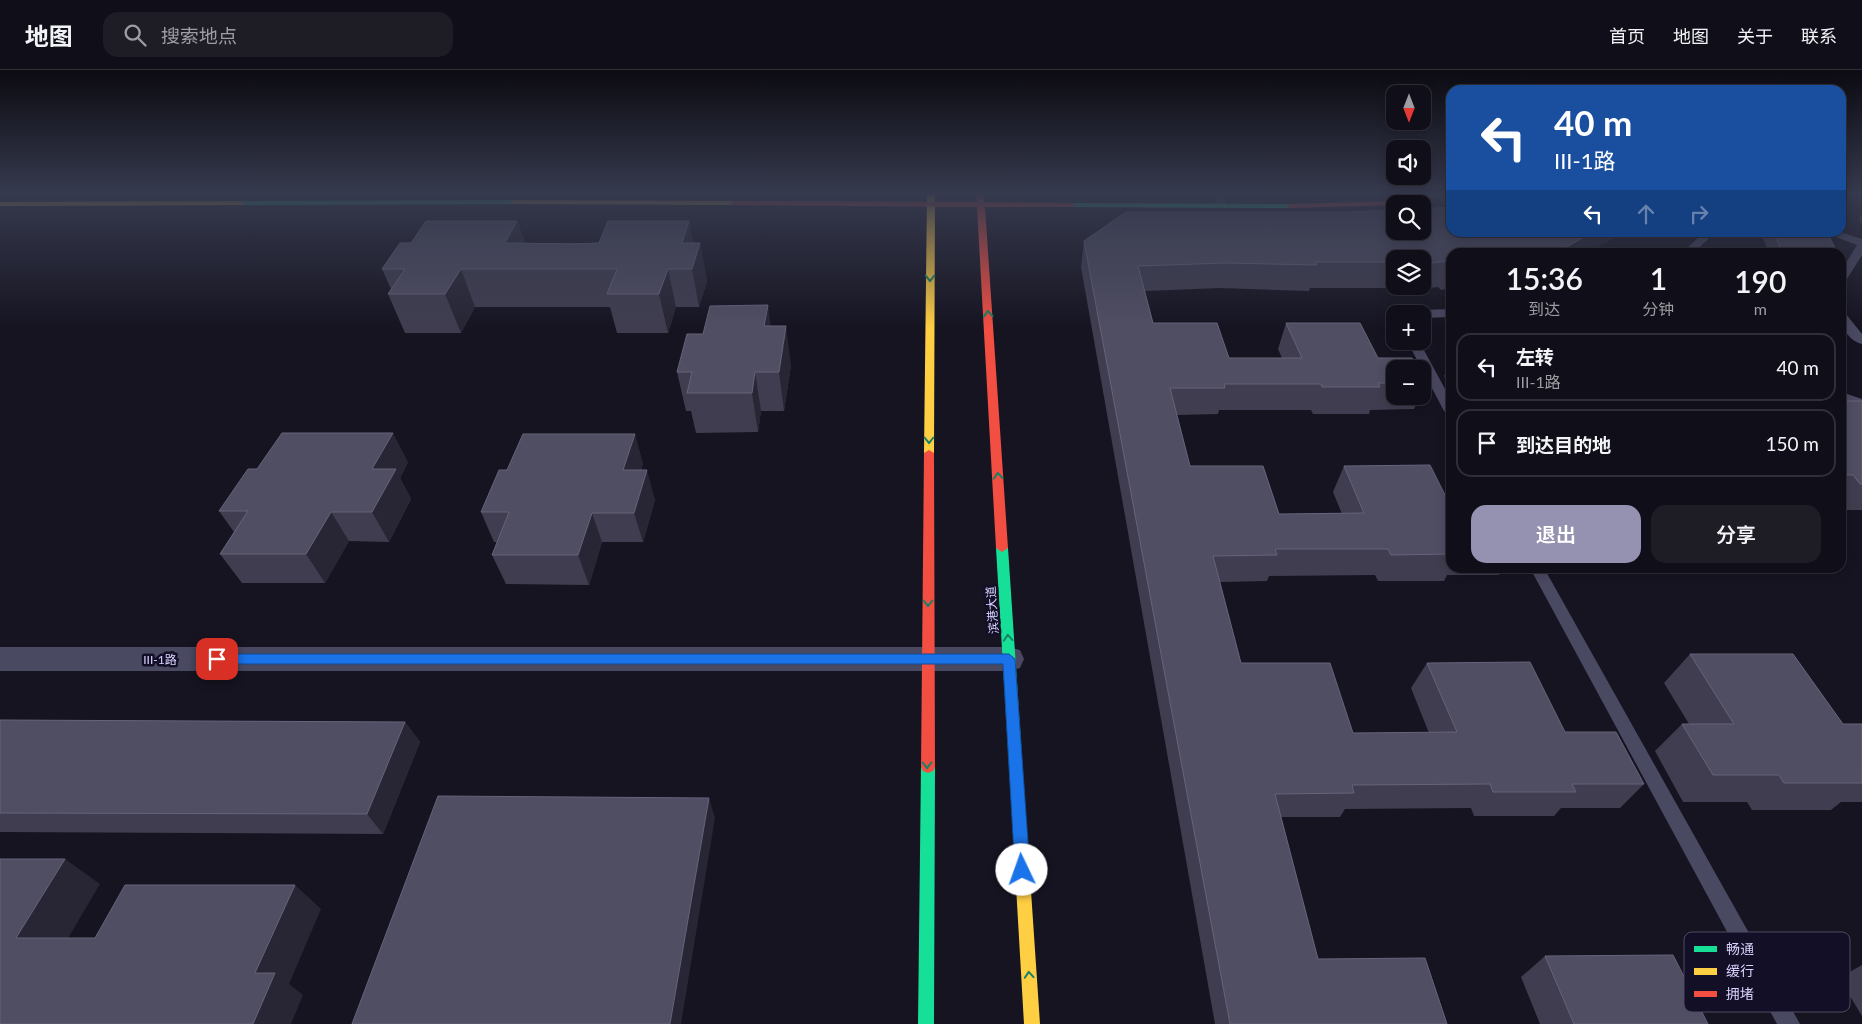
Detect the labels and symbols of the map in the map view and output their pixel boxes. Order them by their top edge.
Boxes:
north arrow [1386,85,1431,130]
one-way arrow [925,274,935,282]
one-way arrow [982,310,993,318]
one-way arrow [924,437,934,445]
one-way arrow [992,472,1003,480]
street label: 滨港大道 [983,586,1001,634]
one-way arrow [923,600,933,607]
one-way arrow [1002,634,1013,642]
pin [196,638,238,680]
street label: III-1路 [143,652,177,667]
one-way arrow [922,762,932,770]
position arrow [995,843,1047,895]
legend [1684,932,1850,1012]
text: 畅通 [1726,940,1754,957]
text: 缓行 [1726,962,1754,979]
one-way arrow [1023,971,1034,979]
text: 拥堵 [1726,985,1754,1002]

